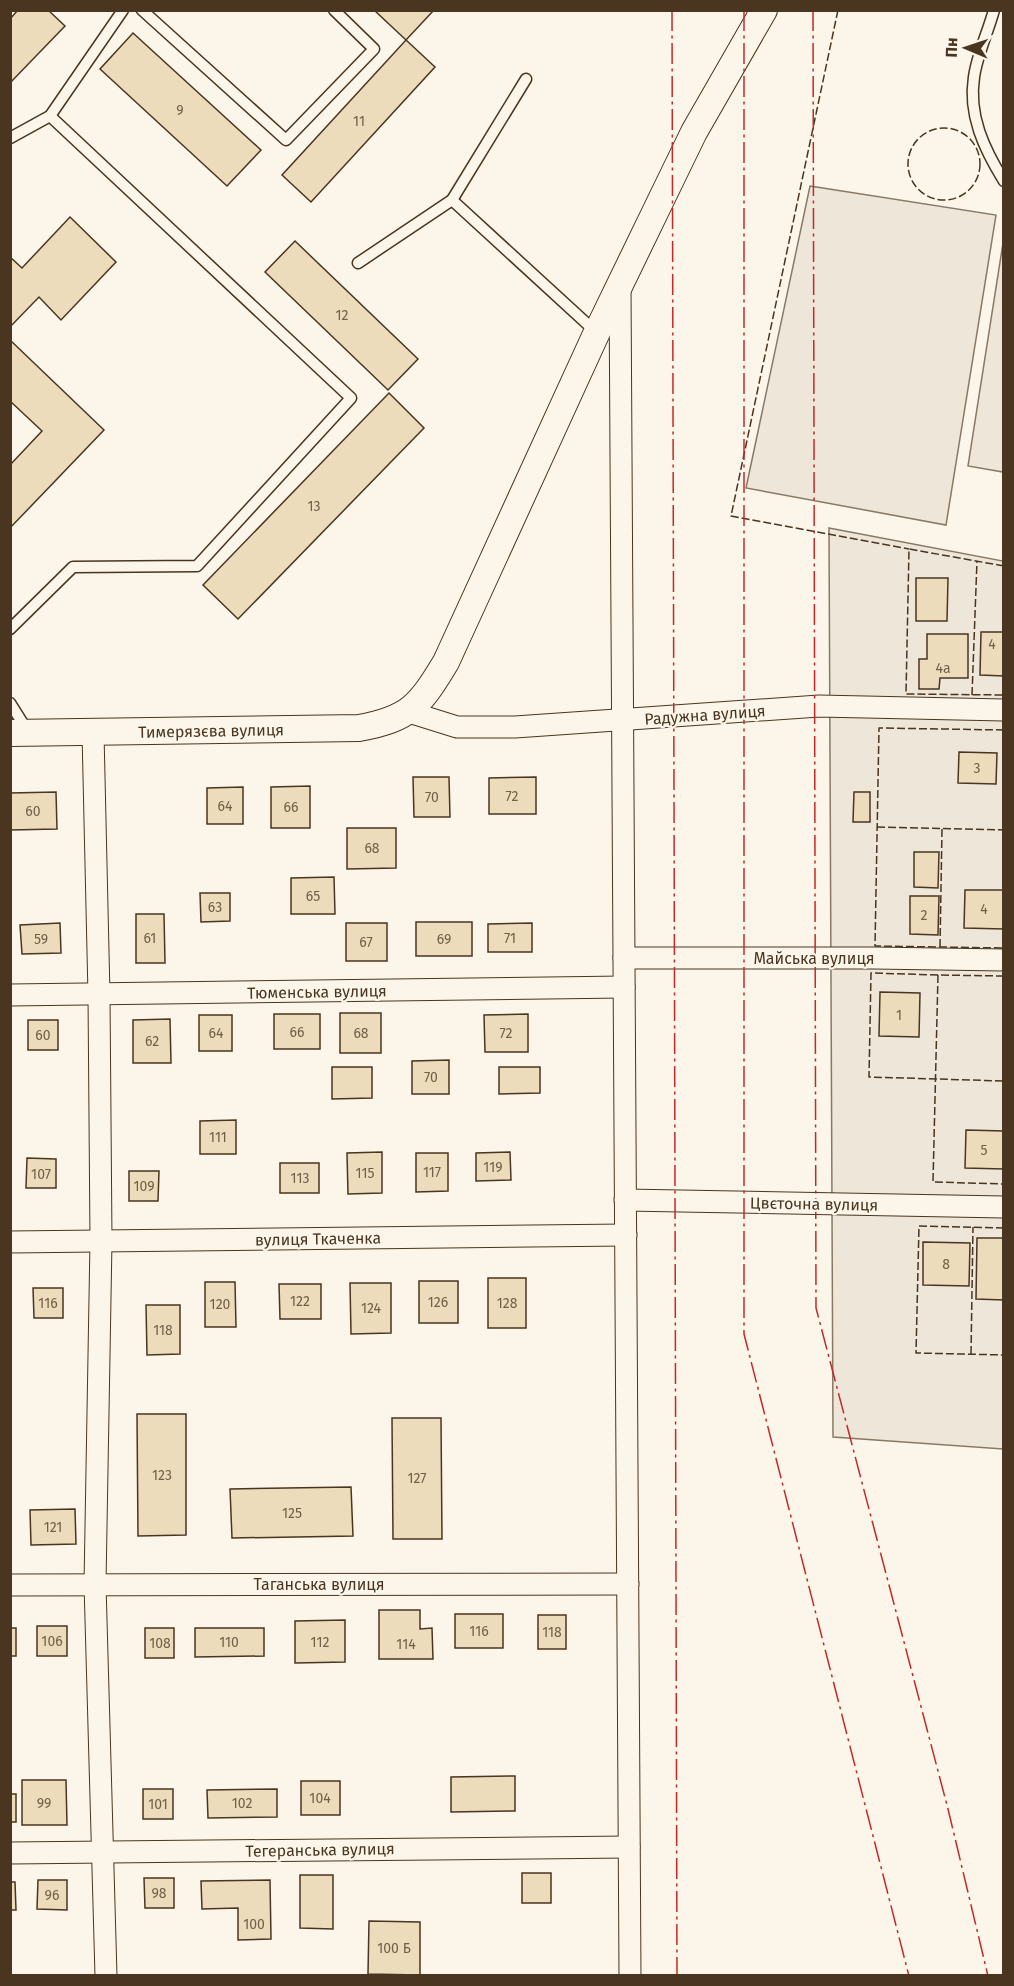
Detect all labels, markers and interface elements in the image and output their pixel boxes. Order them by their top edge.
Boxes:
north arrow [936,18,996,78]
text: Пн [942,37,961,58]
house number: 9 [176,102,184,119]
house number: 11 [353,113,365,130]
house number: 12 [336,307,349,324]
house number: 13 [307,498,321,515]
house number: 4 [988,636,996,653]
house number: 4а [935,660,951,677]
street label: Радужна вулиця [644,701,766,729]
street label: Тимерязєва вулиця [138,720,284,742]
house number: 3 [974,760,981,777]
house number: 72 [506,788,519,805]
house number: 70 [425,789,439,806]
house number: 64 [218,798,233,815]
house number: 66 [284,799,298,816]
house number: 60 [25,803,41,820]
house number: 68 [364,840,380,857]
house number: 65 [306,888,320,905]
house number: 63 [208,899,222,916]
house number: 4 [980,901,988,918]
house number: 2 [921,907,928,924]
house number: 61 [144,930,156,947]
house number: 71 [504,930,516,947]
house number: 59 [34,931,48,948]
house number: 69 [437,931,451,948]
house number: 67 [359,934,373,951]
street label: Майська вулиця [753,949,875,968]
street label: Тюменська вулиця [247,981,387,1003]
house number: 1 [896,1007,902,1024]
house number: 66 [290,1024,304,1041]
house number: 64 [209,1025,224,1042]
house number: 68 [353,1025,369,1042]
house number: 72 [500,1025,513,1042]
house number: 60 [35,1027,51,1044]
house number: 62 [145,1033,159,1050]
house number: 70 [424,1069,438,1086]
house number: 111 [209,1129,227,1146]
house number: 5 [980,1142,988,1159]
house number: 119 [483,1159,503,1176]
house number: 117 [423,1164,441,1181]
house number: 115 [356,1165,374,1182]
house number: 107 [31,1166,51,1183]
house number: 113 [291,1170,309,1187]
house number: 109 [133,1178,155,1195]
street label: Цвєточна вулиця [750,1193,878,1215]
street label: вулиця Ткаченка [255,1228,381,1250]
house number: 8 [942,1256,950,1273]
house number: 122 [290,1293,310,1310]
house number: 126 [428,1294,448,1311]
house number: 116 [38,1295,58,1312]
house number: 128 [497,1295,518,1312]
house number: 120 [210,1296,231,1313]
house number: 124 [361,1300,382,1317]
house number: 118 [153,1322,173,1339]
house number: 123 [152,1467,172,1484]
house number: 127 [407,1470,427,1487]
house number: 125 [282,1505,302,1522]
house number: 121 [44,1519,62,1536]
street label: Таганська вулиця [254,1575,385,1594]
house number: 116 [469,1623,489,1640]
house number: 118 [542,1624,562,1641]
house number: 106 [41,1633,63,1650]
house number: 110 [219,1634,239,1651]
house number: 112 [311,1634,329,1651]
house number: 108 [149,1635,171,1652]
house number: 114 [396,1636,416,1653]
house number: 104 [309,1790,331,1807]
house number: 99 [37,1795,51,1812]
house number: 102 [232,1795,252,1812]
house number: 101 [148,1796,168,1813]
street label: Тегеранська вулиця [245,1839,395,1861]
house number: 98 [151,1885,167,1902]
house number: 96 [45,1887,59,1904]
house number: 100 [243,1916,265,1933]
house number: 100 Б [377,1940,411,1957]

